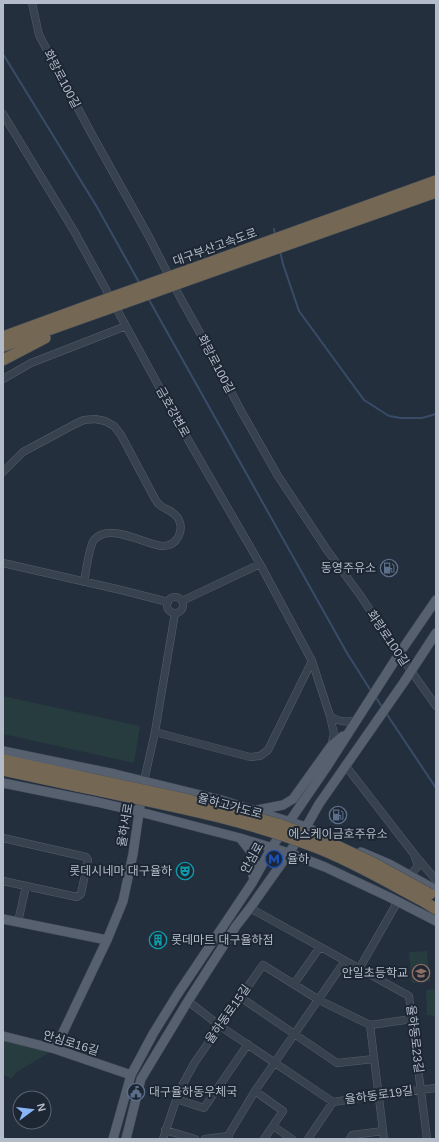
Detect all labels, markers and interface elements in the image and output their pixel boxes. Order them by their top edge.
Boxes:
street label: 화랑로100길 [41,47,83,111]
street label: 대구부산고속도로 [171,225,259,269]
street label: 화랑로100길 [195,332,237,396]
street label: 금호강변로 [153,384,193,440]
fuel station icon: 동영주유소 [379,558,399,578]
place label: 동영주유소 [321,561,376,575]
street label: 화랑로100길 [364,607,412,669]
street label: 율하고가도로 [196,791,264,821]
street label: 율하서로 [115,802,135,848]
fuel station icon: 에스케이금호주유소 [328,805,348,825]
place label: 에스케이금호주유소 [288,827,388,841]
street label: 안심로 [238,840,266,876]
metro station icon: 율하 [264,849,284,869]
place label: 율하 [287,852,309,866]
theatre icon: 롯데시네마 대구율하 [175,861,195,881]
place label: 롯데시네마 대구율하 [69,864,172,878]
building icon: 롯데마트 대구율하점 [148,930,168,950]
place label: 롯데마트 대구율하점 [171,933,274,947]
school or university icon: 안일초등학교 [411,963,431,983]
place label: 안일초등학교 [342,966,408,980]
street label: 율하동로15길 [203,982,253,1046]
street label: 율하동로23길 [404,1004,426,1074]
street label: 안심로16길 [41,1028,101,1058]
public building icon: 대구율하동우체국 [126,1082,146,1102]
street label: 율하동로19길 [344,1083,414,1107]
place label: 대구율하동우체국 [149,1085,237,1099]
north arrow [12,1090,52,1130]
text: N [35,1102,48,1113]

